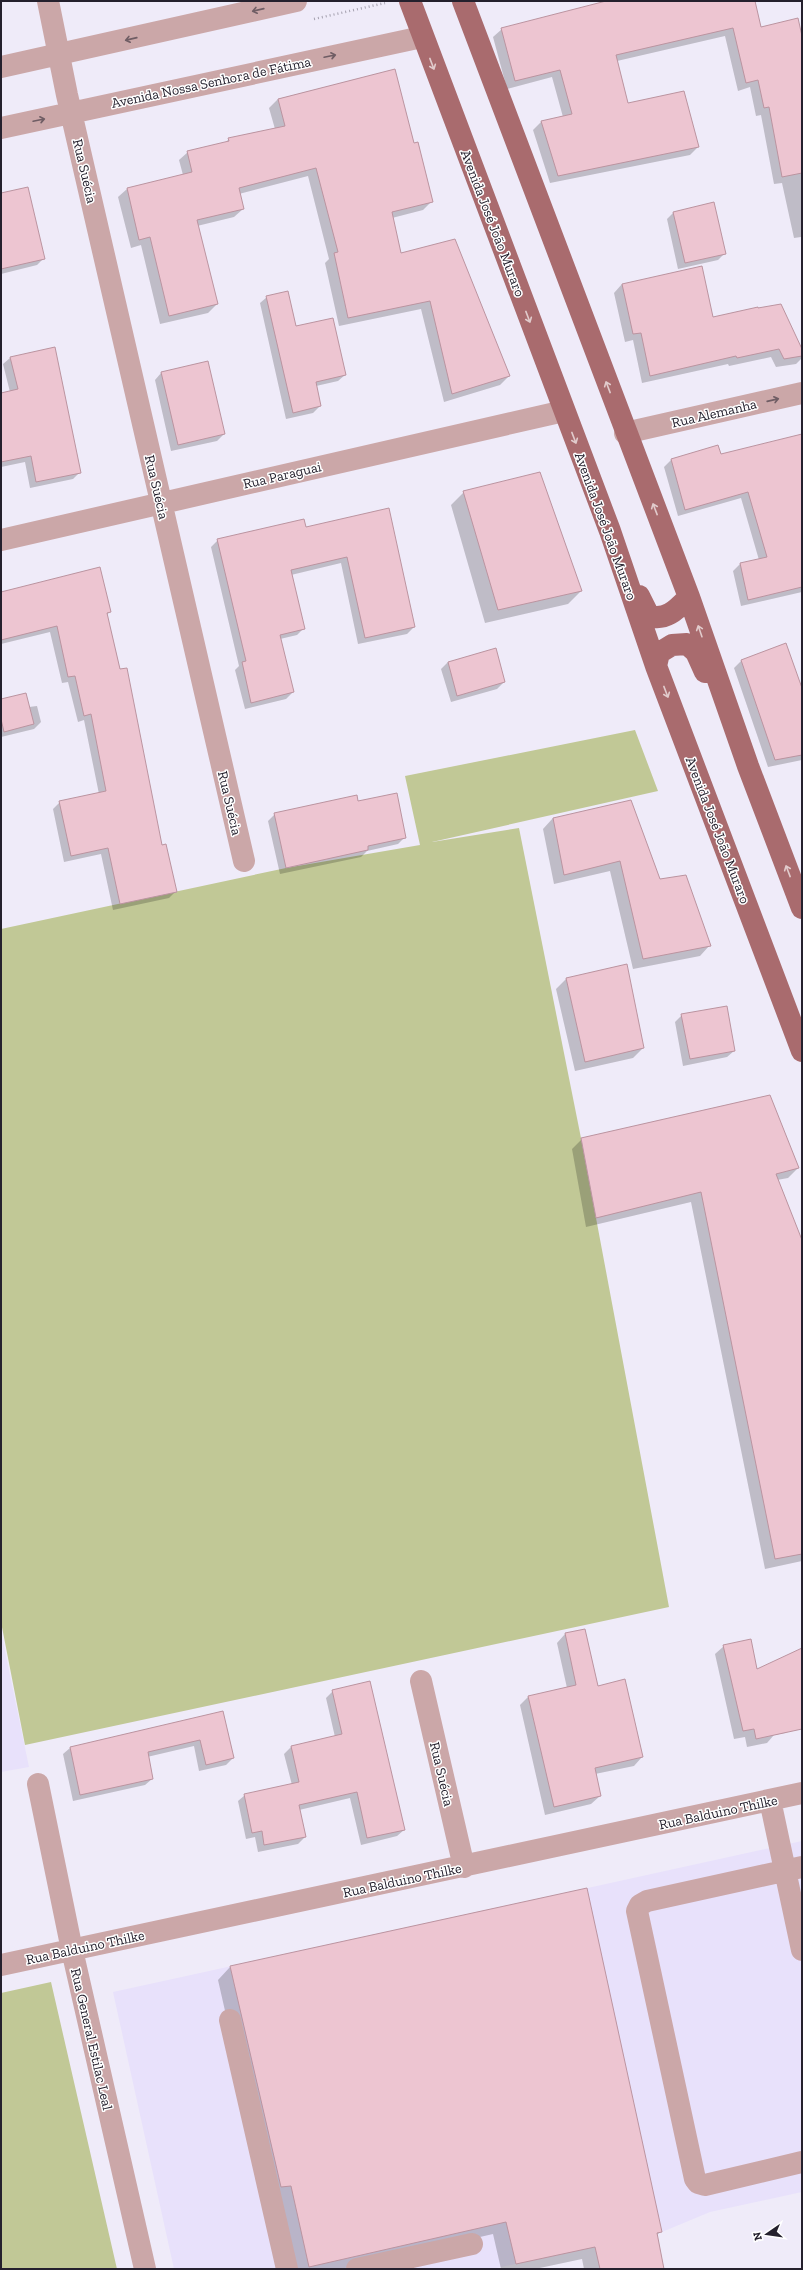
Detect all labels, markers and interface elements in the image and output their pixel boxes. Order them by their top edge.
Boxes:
one-way arrow [252,6,265,14]
one-way arrow [125,35,138,43]
one-way arrow [323,52,336,60]
street label: Avenida Nossa Senhora de Fátima [110,53,313,112]
one-way arrow [429,58,437,70]
one-way arrow [32,115,45,123]
street label: Rua Suécia [69,137,100,205]
street label: Avenida José João Muraro [457,147,528,299]
one-way arrow [525,310,533,322]
one-way arrow [604,382,612,394]
street label: Rua Alemanha [670,395,759,432]
one-way arrow [766,395,779,403]
one-way arrow [571,432,579,444]
street label: Avenida José João Muraro [571,450,640,602]
street label: Rua Suécia [141,453,172,521]
street label: Rua Paraguai [241,458,323,493]
one-way arrow [650,503,658,515]
one-way arrow [696,625,704,637]
one-way arrow [663,685,670,698]
street label: Avenida José João Muraro [682,754,753,906]
street label: Rua Suécia [214,769,245,837]
one-way arrow [784,866,792,878]
street label: Rua Suécia [426,1740,457,1808]
street label: Rua Balduino Thilke [657,1792,779,1833]
street label: Rua Balduino Thilke [341,1860,463,1901]
street label: Rua Balduino Thilke [24,1927,146,1968]
street label: Rua General Estilac Leal [67,1966,116,2112]
north arrow [747,2214,787,2254]
text: N [750,2230,765,2242]

